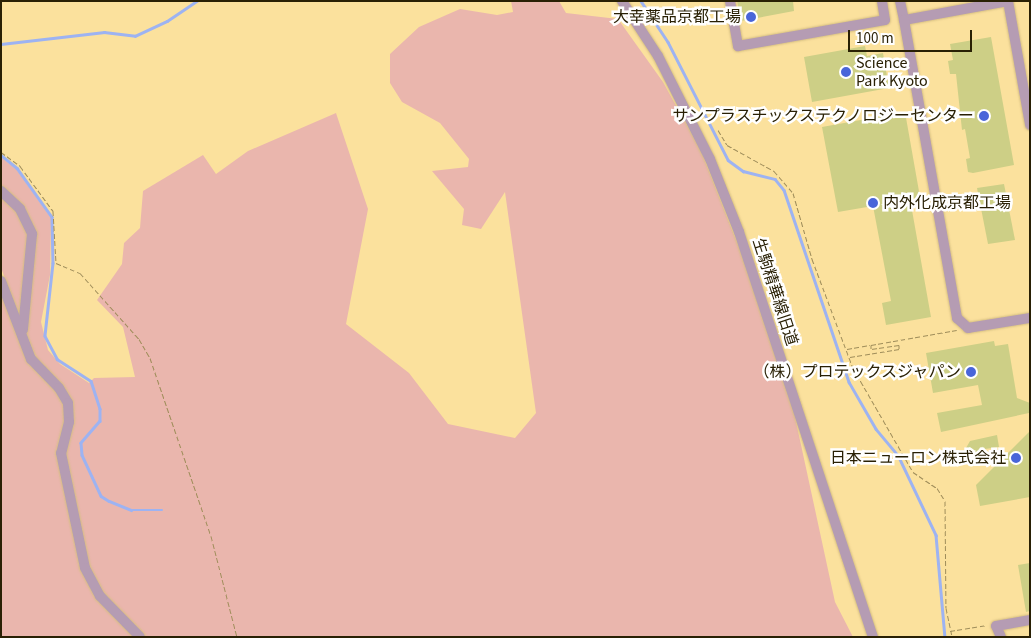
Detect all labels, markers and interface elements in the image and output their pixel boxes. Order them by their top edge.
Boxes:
place label: 大幸薬品京都工場 [613,7,741,27]
marker: 大幸薬品京都工場 [745,11,757,23]
scale bar [851,20,975,52]
text: 100 m [856,28,894,49]
place label: Science Park Kyoto [856,53,928,91]
marker: Science Park Kyoto [840,66,852,78]
place label: サンプラスチックステクノロジーセンター [670,106,974,126]
marker: サンプラスチックステクノロジーセンター [978,110,990,122]
place label: 内外化成京都工場 [883,193,1011,213]
marker: 内外化成京都工場 [867,197,879,209]
street label: 生駒精華線旧道 [749,236,801,348]
place label: （株）プロテックスジャパン [753,362,961,382]
marker: （株）プロテックスジャパン [965,366,977,378]
place label: 日本ニューロン株式会社 [830,448,1006,468]
marker: 日本ニューロン株式会社 [1010,452,1022,464]

